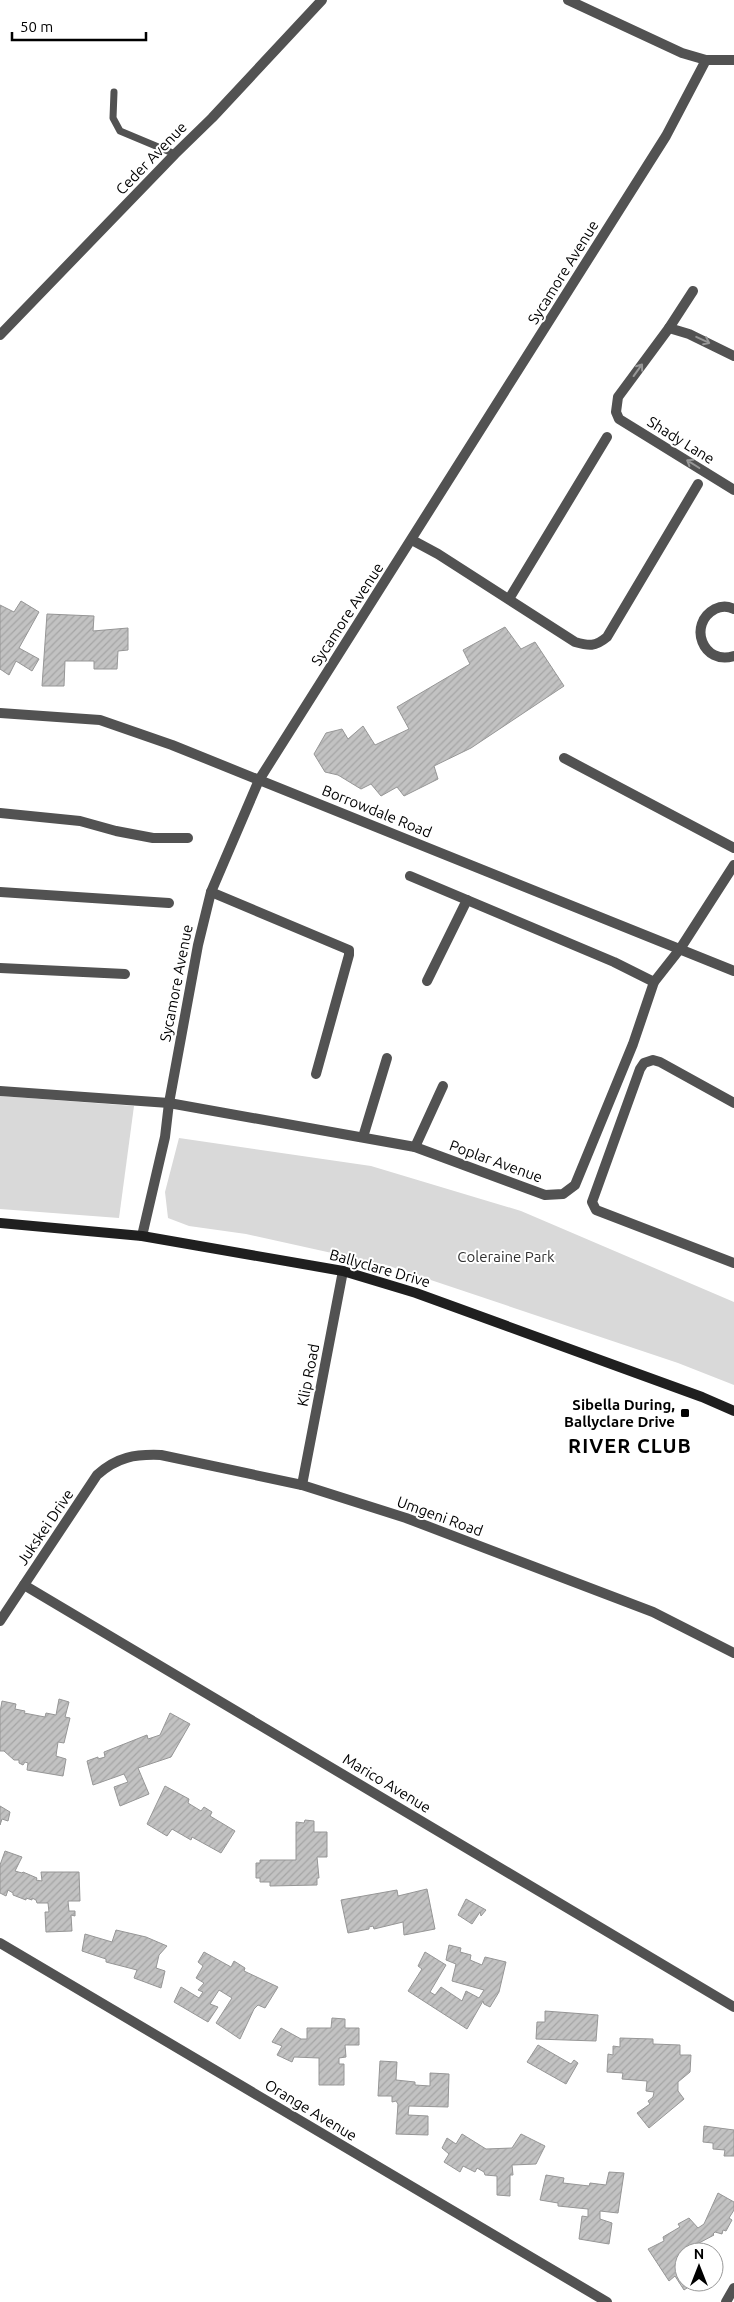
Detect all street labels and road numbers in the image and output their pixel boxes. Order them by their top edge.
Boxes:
street label: Ceder Avenue [112,118,190,198]
street label: Sycamore Avenue [524,217,602,327]
street label: Shady Lane [644,413,718,467]
street label: Sycamore Avenue [307,559,387,669]
street label: Borrowdale Road [320,781,434,841]
street label: Sycamore Avenue [156,923,196,1043]
street label: Poplar Avenue [447,1136,545,1186]
street label: Ballyclare Drive [328,1246,432,1290]
street label: Klip Road [294,1342,322,1408]
street label: Jukskei Drive [13,1486,77,1568]
street label: Umgeni Road [395,1493,485,1539]
street label: Marico Avenue [340,1750,434,1816]
street label: Orange Avenue [262,2076,360,2144]

